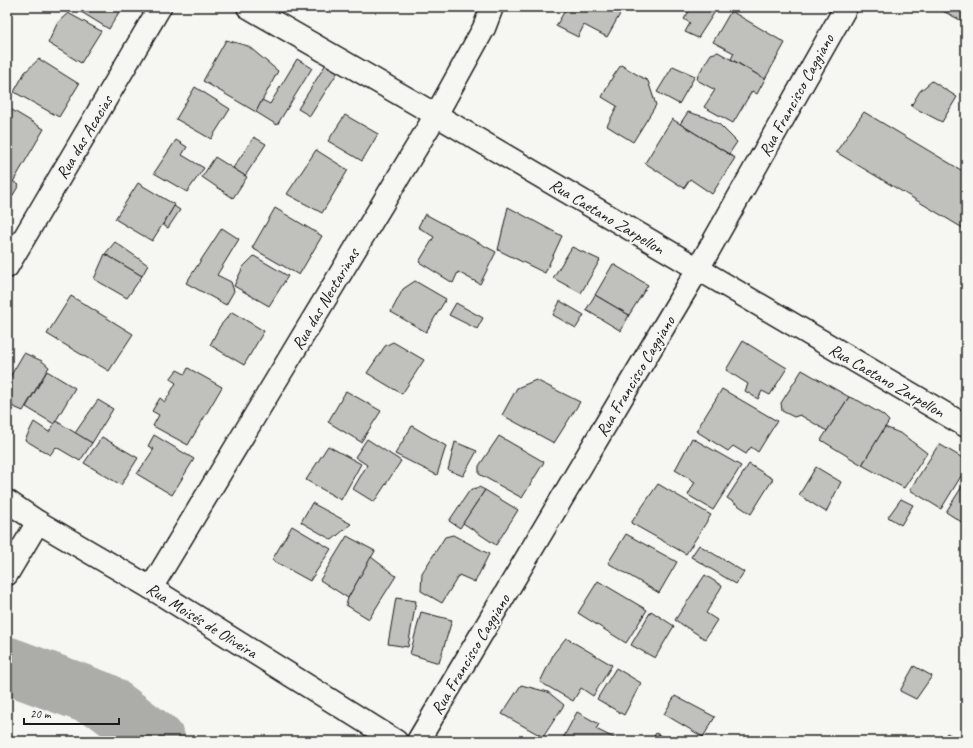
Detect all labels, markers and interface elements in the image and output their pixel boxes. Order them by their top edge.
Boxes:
street label: Rua Francisco Caggiano [754,30,839,160]
street label: Rua das Acacias [51,91,118,183]
street label: Rua Caetano Zarpellon [546,174,669,260]
street label: Rua das Nectarinas [287,243,365,354]
street label: Rua Francisco Caggiano [591,311,680,440]
street label: Rua Caetano Zarpellon [825,339,950,423]
street label: Rua Moisés de Oliveira [142,578,262,663]
street label: Rua Francisco Caggiano [426,589,515,718]
scale bar [24,700,119,726]
text: 20 m [30,706,52,722]

